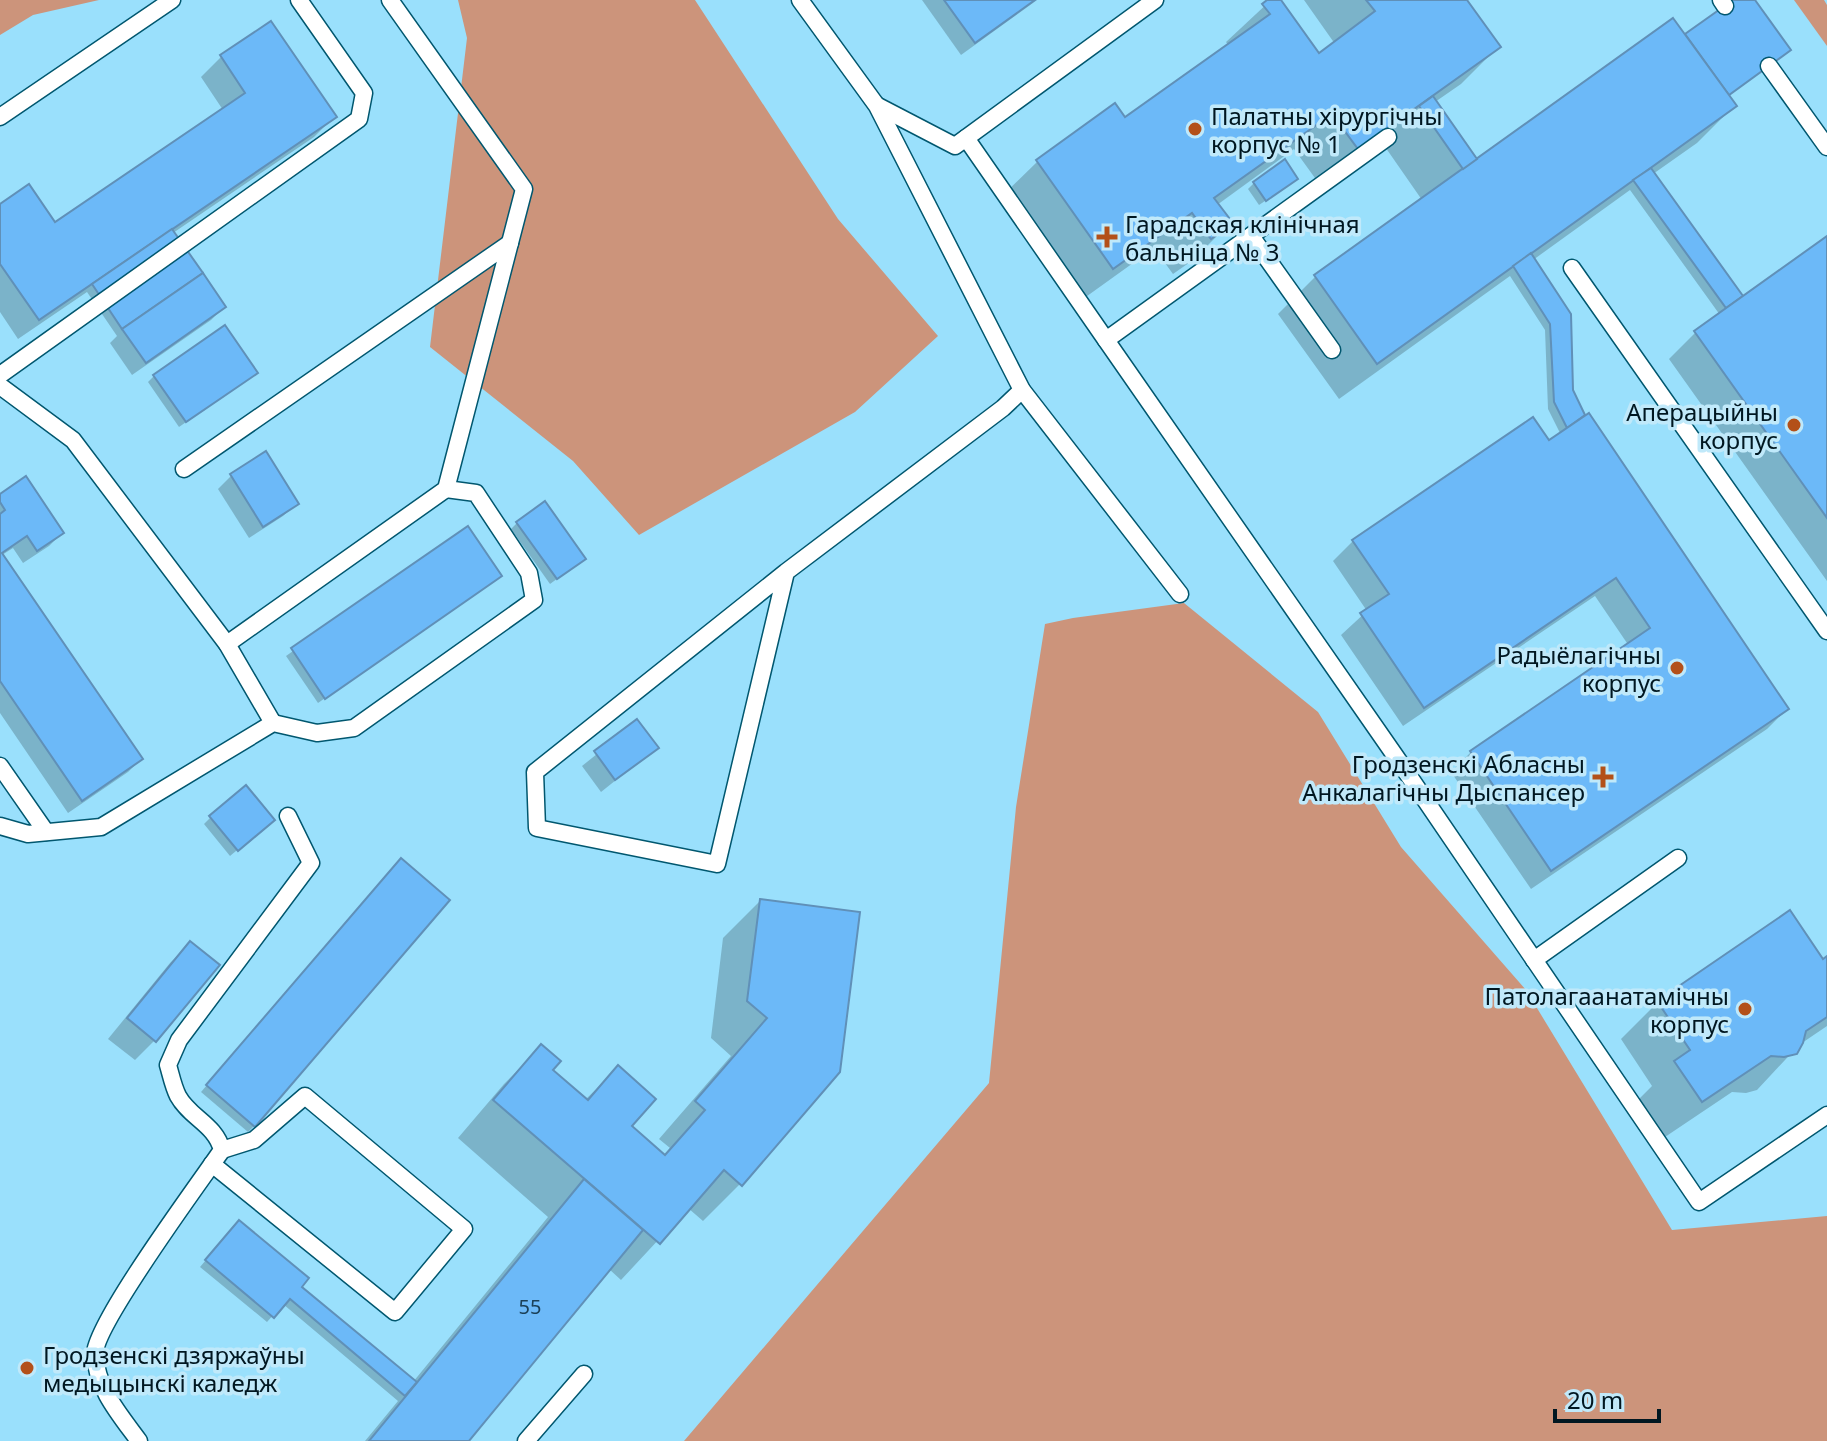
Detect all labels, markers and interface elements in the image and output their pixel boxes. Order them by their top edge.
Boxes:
place label: Палатны хірургічны корпус № 1 [1211,99,1442,160]
marker: Палатны хірургічны корпус № 1 [1186,120,1204,138]
place label: Гарадская клінічная бальніца № 3 [1125,207,1360,268]
marker: Гарадская клінічная бальніца № 3 [1096,226,1118,248]
place label: Аперацыйны корпус [1626,395,1778,456]
marker: Аперацыйны корпус [1785,416,1803,434]
place label: Радыёлагічны корпус [1497,638,1661,699]
marker: Радыёлагічны корпус [1668,659,1686,677]
place label: Гродзенскі Абласны Анкалагічны Дыспансер [1302,747,1585,808]
marker: Гродзенскі Абласны Анкалагічны Дыспансер [1592,766,1614,788]
place label: Патолагаанатамічны корпус [1484,979,1729,1040]
marker: Патолагаанатамічны корпус [1736,1000,1754,1018]
house number: 55 [519,1293,541,1320]
place label: Гродзенскі дзяржаўны медыцынскі каледж [43,1338,305,1399]
marker: Гродзенскі дзяржаўны медыцынскі каледж [18,1359,36,1377]
scale bar [1555,1373,1659,1423]
text: 20 m [1567,1383,1623,1416]

